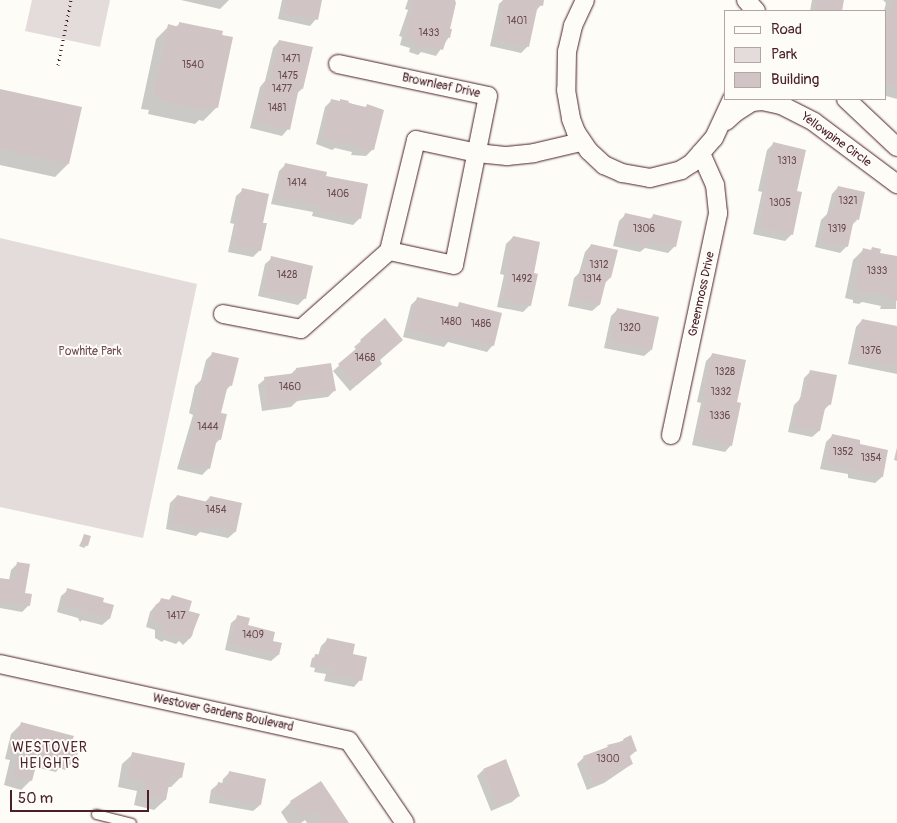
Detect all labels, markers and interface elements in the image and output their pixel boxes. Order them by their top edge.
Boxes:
legend [724,10,887,100]
house number: 1401 [507,16,527,28]
text: Road [771,20,802,39]
house number: 1433 [419,28,439,40]
text: Park [771,45,797,64]
house number: 1471 [282,54,300,66]
house number: 1540 [182,60,204,72]
text: Building [771,70,819,89]
house number: 1475 [278,71,298,83]
street label: Brownleaf Drive [401,71,481,101]
house number: 1477 [272,84,292,96]
house number: 1481 [268,103,286,115]
street label: Yellowpine Circle [798,110,874,170]
house number: 1313 [778,156,796,168]
house number: 1414 [287,178,307,190]
house number: 1406 [327,189,349,201]
house number: 1321 [839,196,857,208]
house number: 1305 [769,198,791,210]
house number: 1306 [633,224,655,236]
house number: 1319 [828,224,846,236]
street label: Greenmoss Drive [686,250,718,338]
house number: 1312 [590,260,608,272]
house number: 1333 [867,266,887,278]
house number: 1428 [277,270,297,282]
house number: 1492 [512,274,532,286]
house number: 1314 [582,274,602,286]
house number: 1480 [440,317,462,329]
house number: 1486 [471,319,491,331]
house number: 1320 [619,323,641,335]
park label: Powhite Park [58,345,122,359]
house number: 1376 [861,346,881,358]
house number: 1468 [355,353,375,365]
house number: 1328 [715,367,735,379]
house number: 1460 [279,382,301,394]
house number: 1332 [711,387,731,399]
house number: 1336 [710,411,730,423]
house number: 1444 [197,422,219,434]
house number: 1352 [833,447,853,459]
house number: 1354 [861,453,881,465]
house number: 1454 [206,505,226,517]
house number: 1417 [167,611,185,623]
house number: 1409 [242,630,264,642]
street label: Westover Gardens Boulevard [151,691,295,735]
district label: WESTOVER HEIGHTS [11,740,89,772]
house number: 1300 [596,754,620,766]
scale bar [12,780,151,812]
text: 50 m [18,789,53,808]

